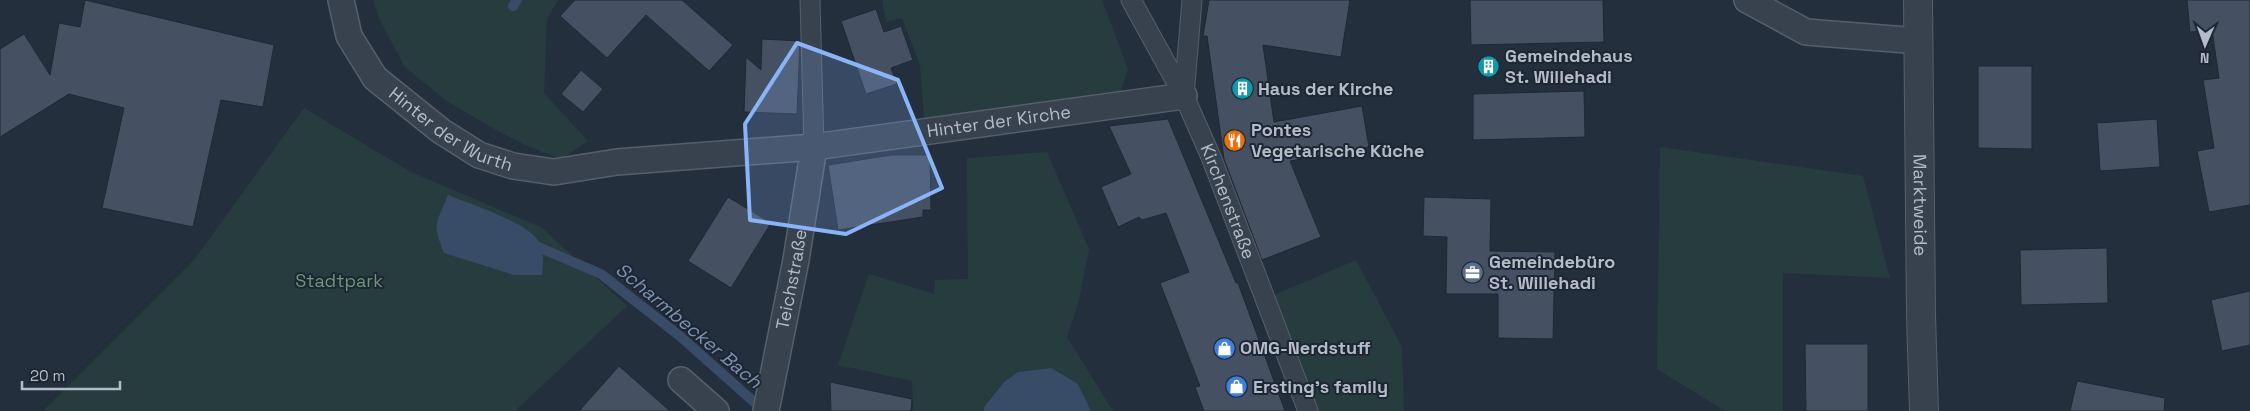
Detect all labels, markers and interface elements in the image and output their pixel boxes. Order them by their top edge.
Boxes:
north arrow [2180,20,2230,70]
place label: Gemeindehaus St. Willehadi [1505,44,1633,88]
text: N [2200,49,2210,67]
building icon: Gemeindehaus St. Willehadi [1477,54,1501,78]
building icon: Haus der Kirche [1230,77,1254,101]
place label: Haus der Kirche [1258,77,1394,100]
street label: Hinter der Wurth [384,82,516,176]
street label: Hinter der Kirche [925,100,1072,142]
place label: Pontes Vegetarische Küche [1251,118,1424,162]
restaurant icon: Pontes Vegetarische Küche [1223,128,1247,152]
street label: Kirchenstraße [1196,140,1261,262]
street label: Marktweide [1908,154,1932,256]
street label: Teichstraße [770,227,812,332]
place label: Gemeindebüro St. Willehadi [1489,250,1615,294]
water label: Scharmbecker Bach [610,257,767,394]
office icon: Gemeindebüro St. Willehadi [1461,260,1485,284]
park label: Stadtpark [295,269,383,292]
shop icon: OMG-Nerdstuff [1212,336,1236,360]
place label: OMG-Nerdstuff [1240,336,1371,359]
scale bar [22,358,120,390]
text: 20 m [30,366,65,385]
shop icon: Ersting's family [1225,375,1249,399]
place label: Ersting's family [1253,375,1388,398]

